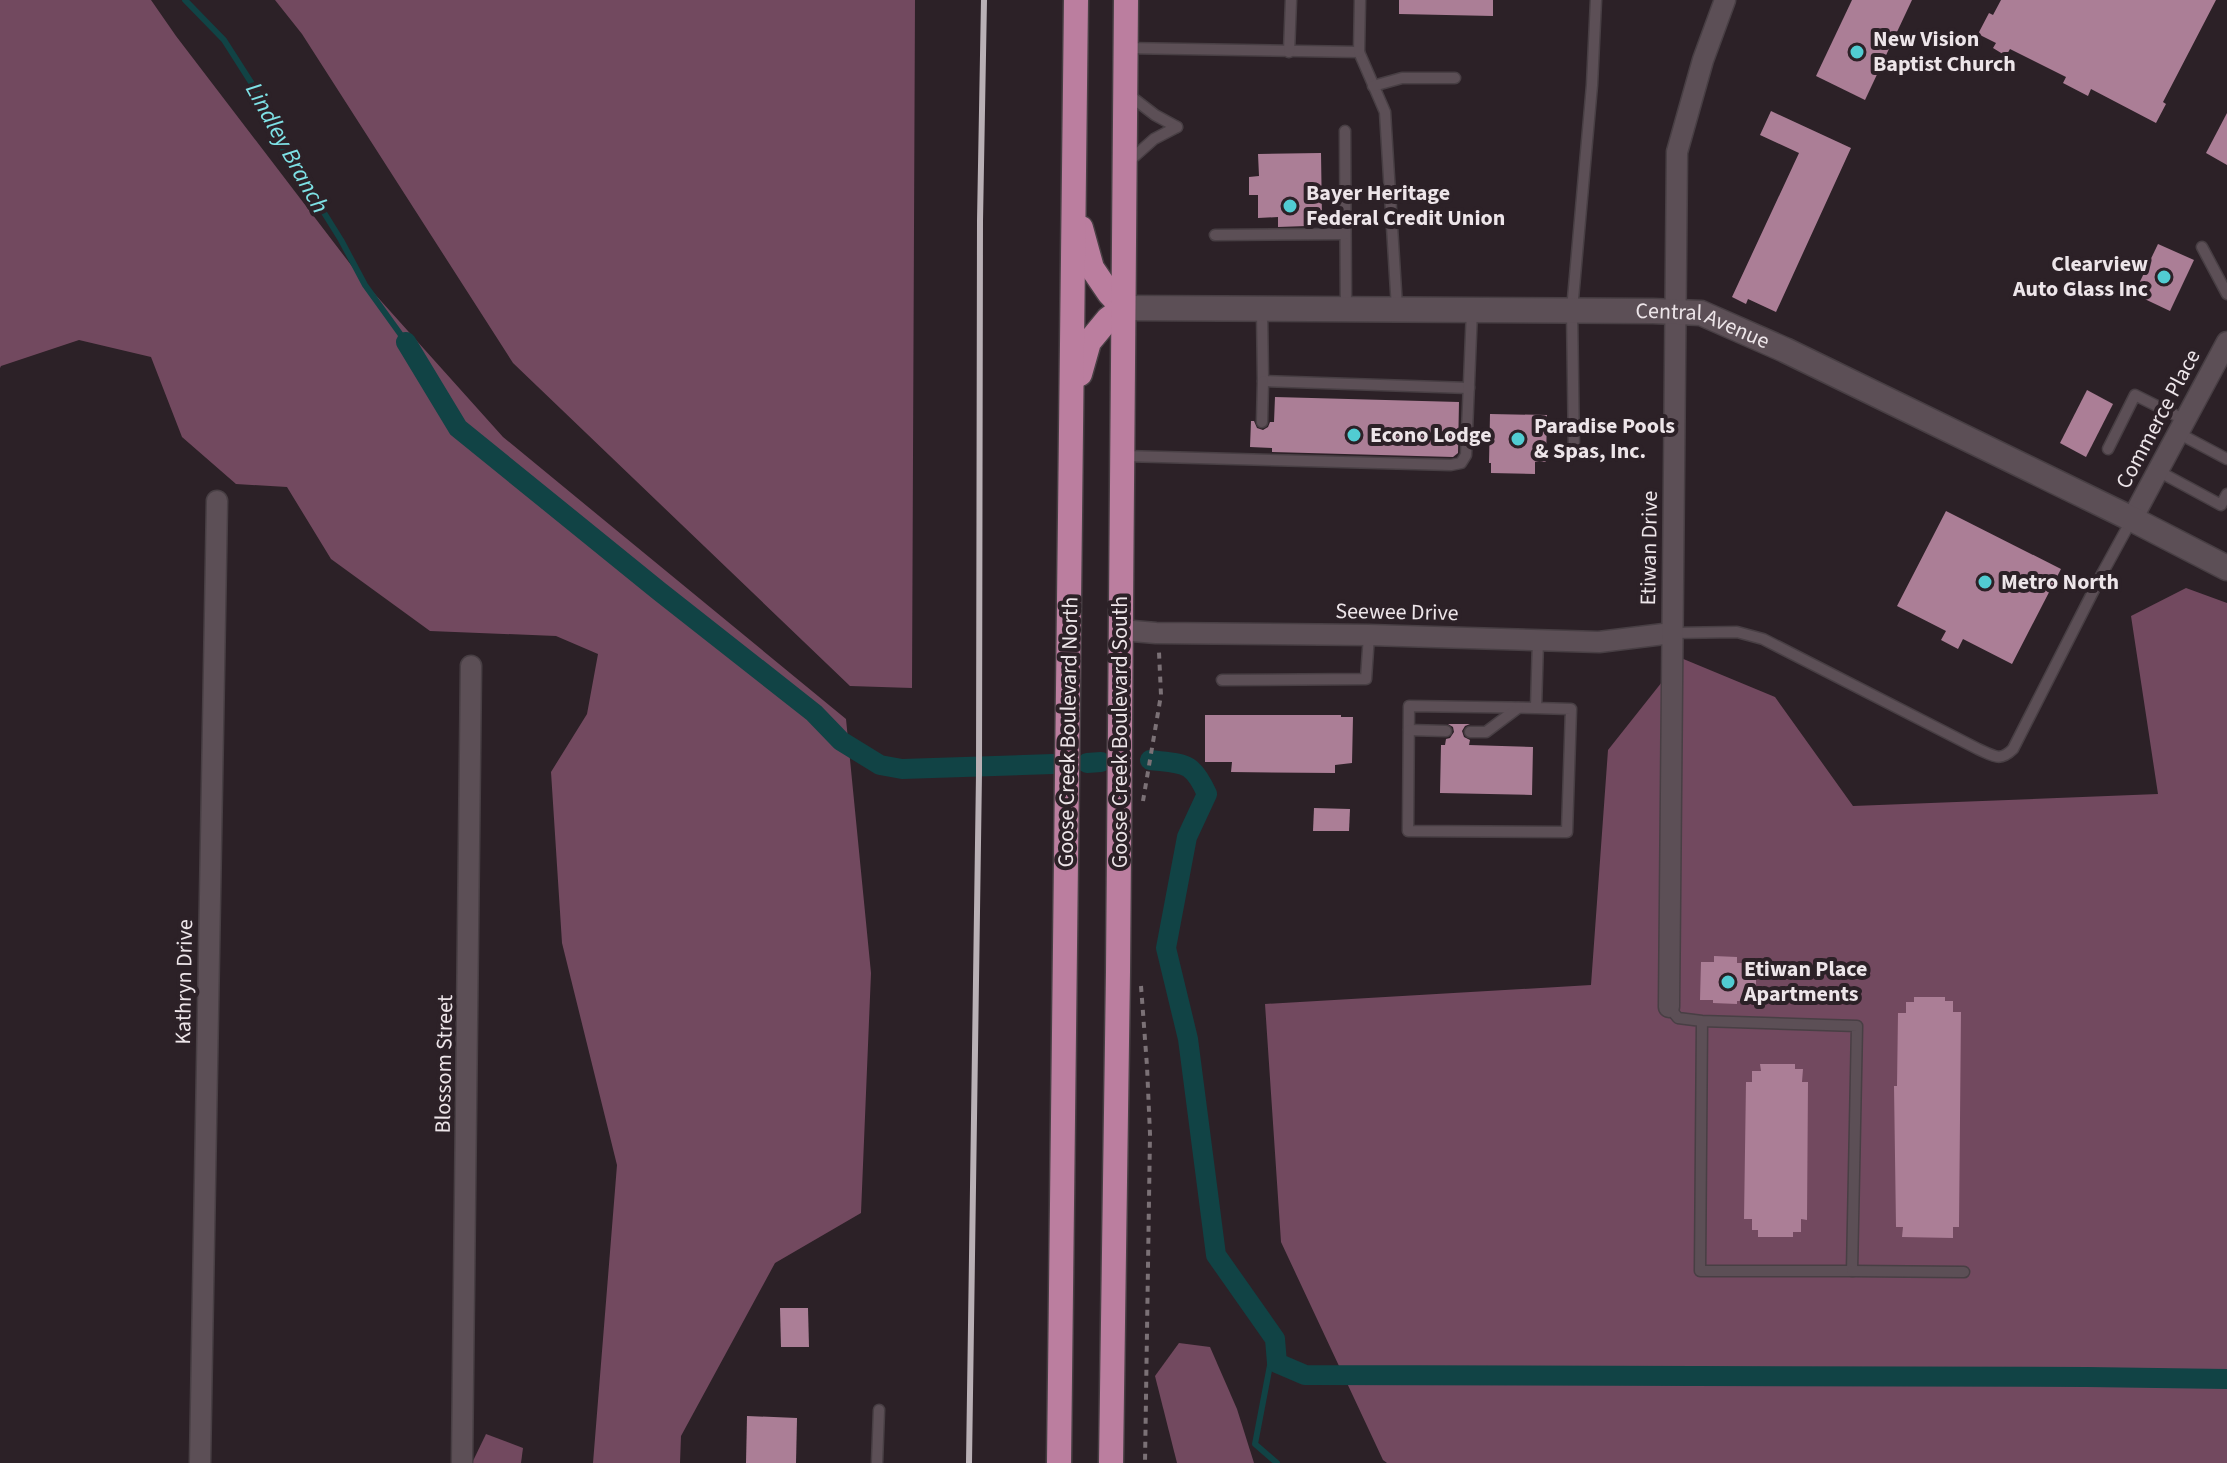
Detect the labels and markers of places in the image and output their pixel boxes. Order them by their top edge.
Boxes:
place label: New Vision Baptist Church [1873,23,2016,80]
marker: New Vision Baptist Church [1848,43,1866,61]
place label: Bayer Heritage Federal Credit Union [1306,177,1505,234]
marker: Bayer Heritage Federal Credit Union [1281,197,1299,215]
place label: Clearview Auto Glass Inc [2012,248,2148,305]
marker: Clearview Auto Glass Inc [2155,268,2173,286]
place label: Paradise Pools & Spas, Inc. [1534,410,1675,467]
place label: Econo Lodge [1370,419,1492,451]
marker: Econo Lodge [1345,426,1363,444]
marker: Paradise Pools & Spas, Inc. [1509,430,1527,448]
place label: Metro North [2001,566,2119,598]
marker: Metro North [1976,573,1994,591]
place label: Etiwan Place Apartments [1743,953,1867,1010]
marker: Etiwan Place Apartments [1719,973,1737,991]

